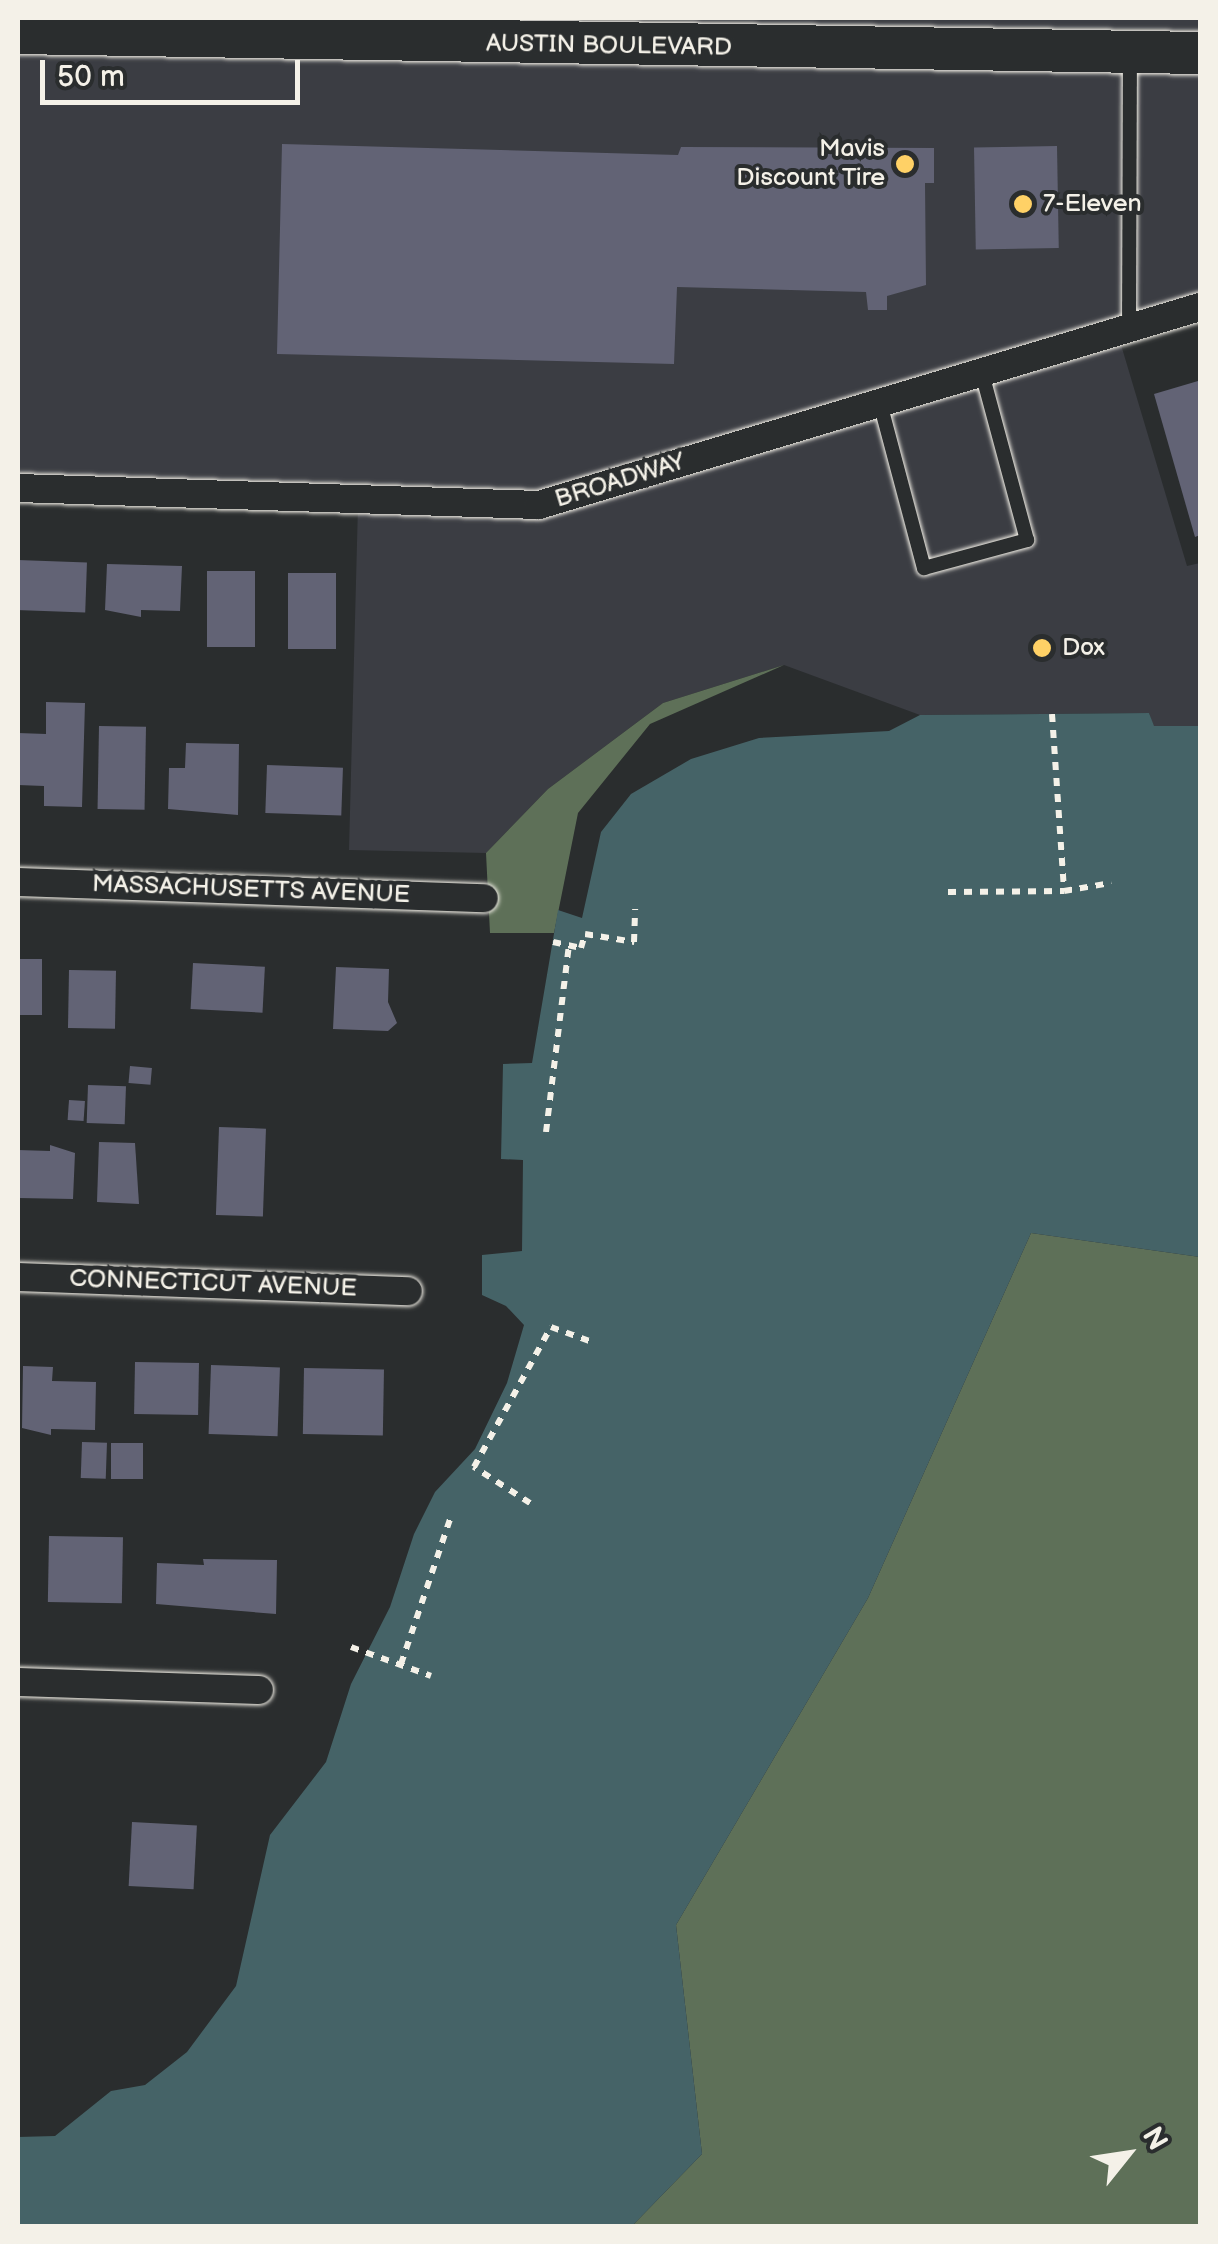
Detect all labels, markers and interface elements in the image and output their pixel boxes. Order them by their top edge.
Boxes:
street label: AUSTIN BOULEVARD [486,29,732,63]
scale bar [45,40,305,102]
text: 50 m [57,59,125,95]
place label: Mavis Discount Tire [736,135,885,194]
marker: Mavis Discount Tire [894,153,916,175]
place label: 7-Eleven [1043,189,1142,219]
marker: 7-Eleven [1012,193,1034,215]
street label: BROADWAY [551,447,689,515]
place label: Dox [1062,633,1105,663]
marker: Dox [1031,637,1053,659]
street label: MASSACHUSETTS AVENUE [91,869,411,911]
street label: CONNECTICUT AVENUE [69,1264,357,1304]
north arrow [1078,2104,1178,2204]
text: N [1135,2121,1174,2156]

